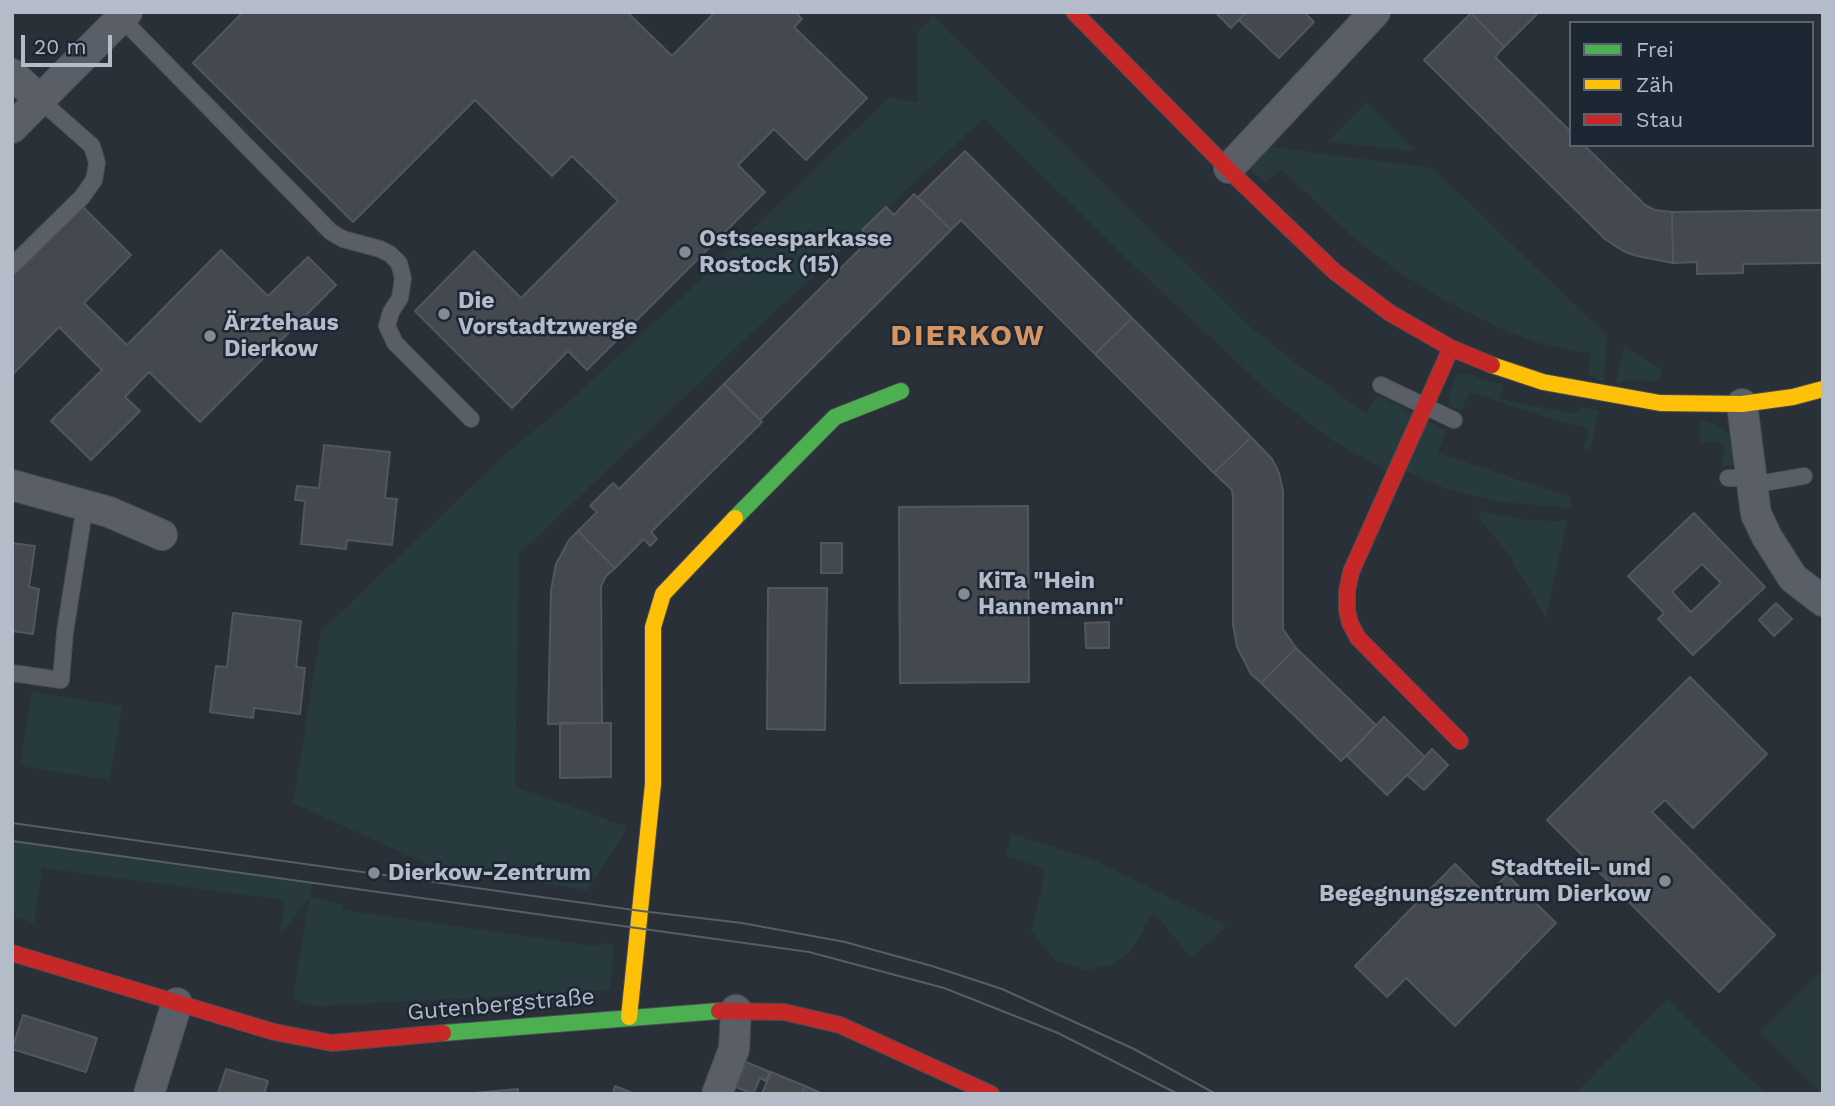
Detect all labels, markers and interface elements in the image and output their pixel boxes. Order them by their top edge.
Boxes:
scale bar [24,21,116,65]
legend [1569,21,1814,147]
text: 20 m [34,34,86,59]
text: Frei [1636,37,1674,62]
text: Zäh [1636,72,1674,97]
text: Stau [1636,107,1683,132]
place label: Ostseesparkasse Rostock (15) [699,225,892,279]
marker: Ostseesparkasse Rostock (15) [677,244,693,260]
place label: Die Vorstadtzwerge [458,287,638,341]
marker: Die Vorstadtzwerge [436,306,452,322]
place label: Ärztehaus Dierkow [224,309,339,363]
district label: DIERKOW [891,318,1045,354]
marker: Ärztehaus Dierkow [202,328,218,344]
place label: KiTa "Hein Hannemann" [978,567,1124,621]
marker: KiTa "Hein Hannemann" [956,586,972,602]
place label: Stadtteil- und Begegnungszentrum Dierkow [1319,854,1651,908]
place label: Dierkow-Zentrum [388,859,591,887]
marker: Dierkow-Zentrum [366,865,382,881]
marker: Stadtteil- und Begegnungszentrum Dierkow [1657,873,1673,889]
street label: Gutenbergstraße [406,983,596,1027]

